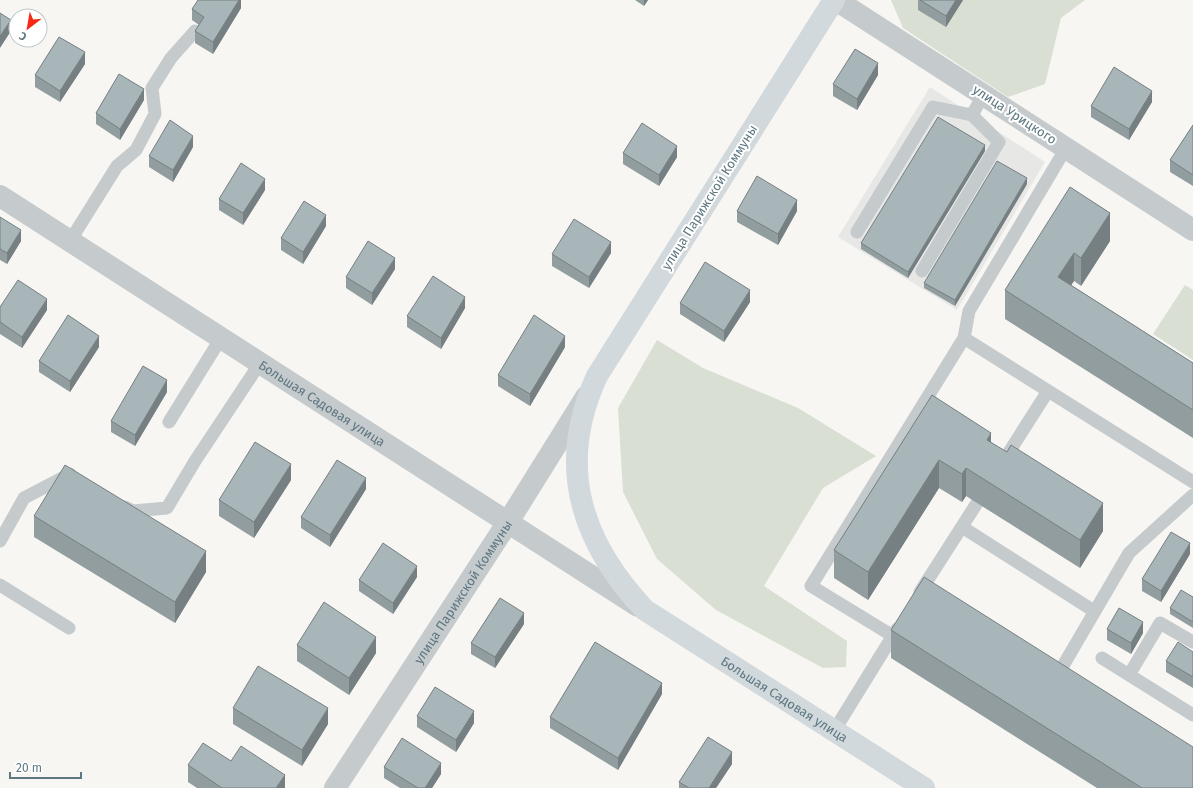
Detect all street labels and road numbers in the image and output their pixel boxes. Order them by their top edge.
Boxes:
street label: улица Урицкого [970,82,1059,147]
street label: улица Парижской Коммуны [659,122,760,273]
street label: Большая Садовая улица [256,357,388,450]
street label: улица Парижской Коммуны [411,518,515,667]
street label: Большая Садовая улица [718,653,850,745]

